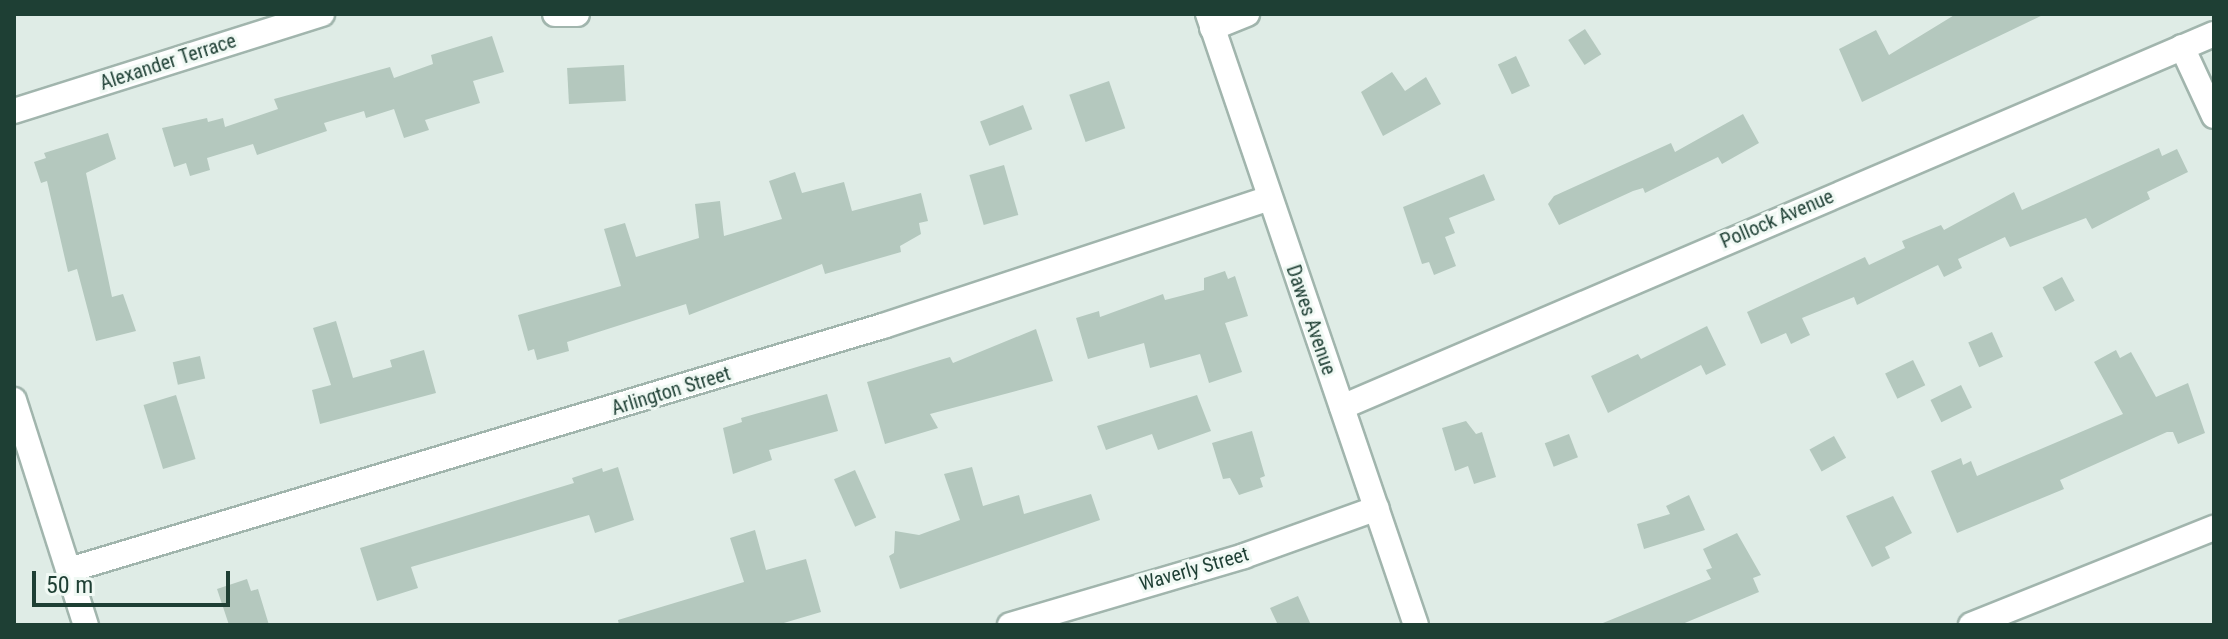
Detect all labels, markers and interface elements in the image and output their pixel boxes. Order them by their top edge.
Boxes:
street label: Alexander Terrace [97,29,239,95]
street label: Pollock Avenue [1717,184,1837,254]
street label: Dawes Avenue [1281,262,1341,378]
street label: Arlington Street [609,362,733,420]
street label: Waverly Street [1137,542,1251,596]
scale bar [36,555,234,605]
text: 50 m [46,571,93,599]

